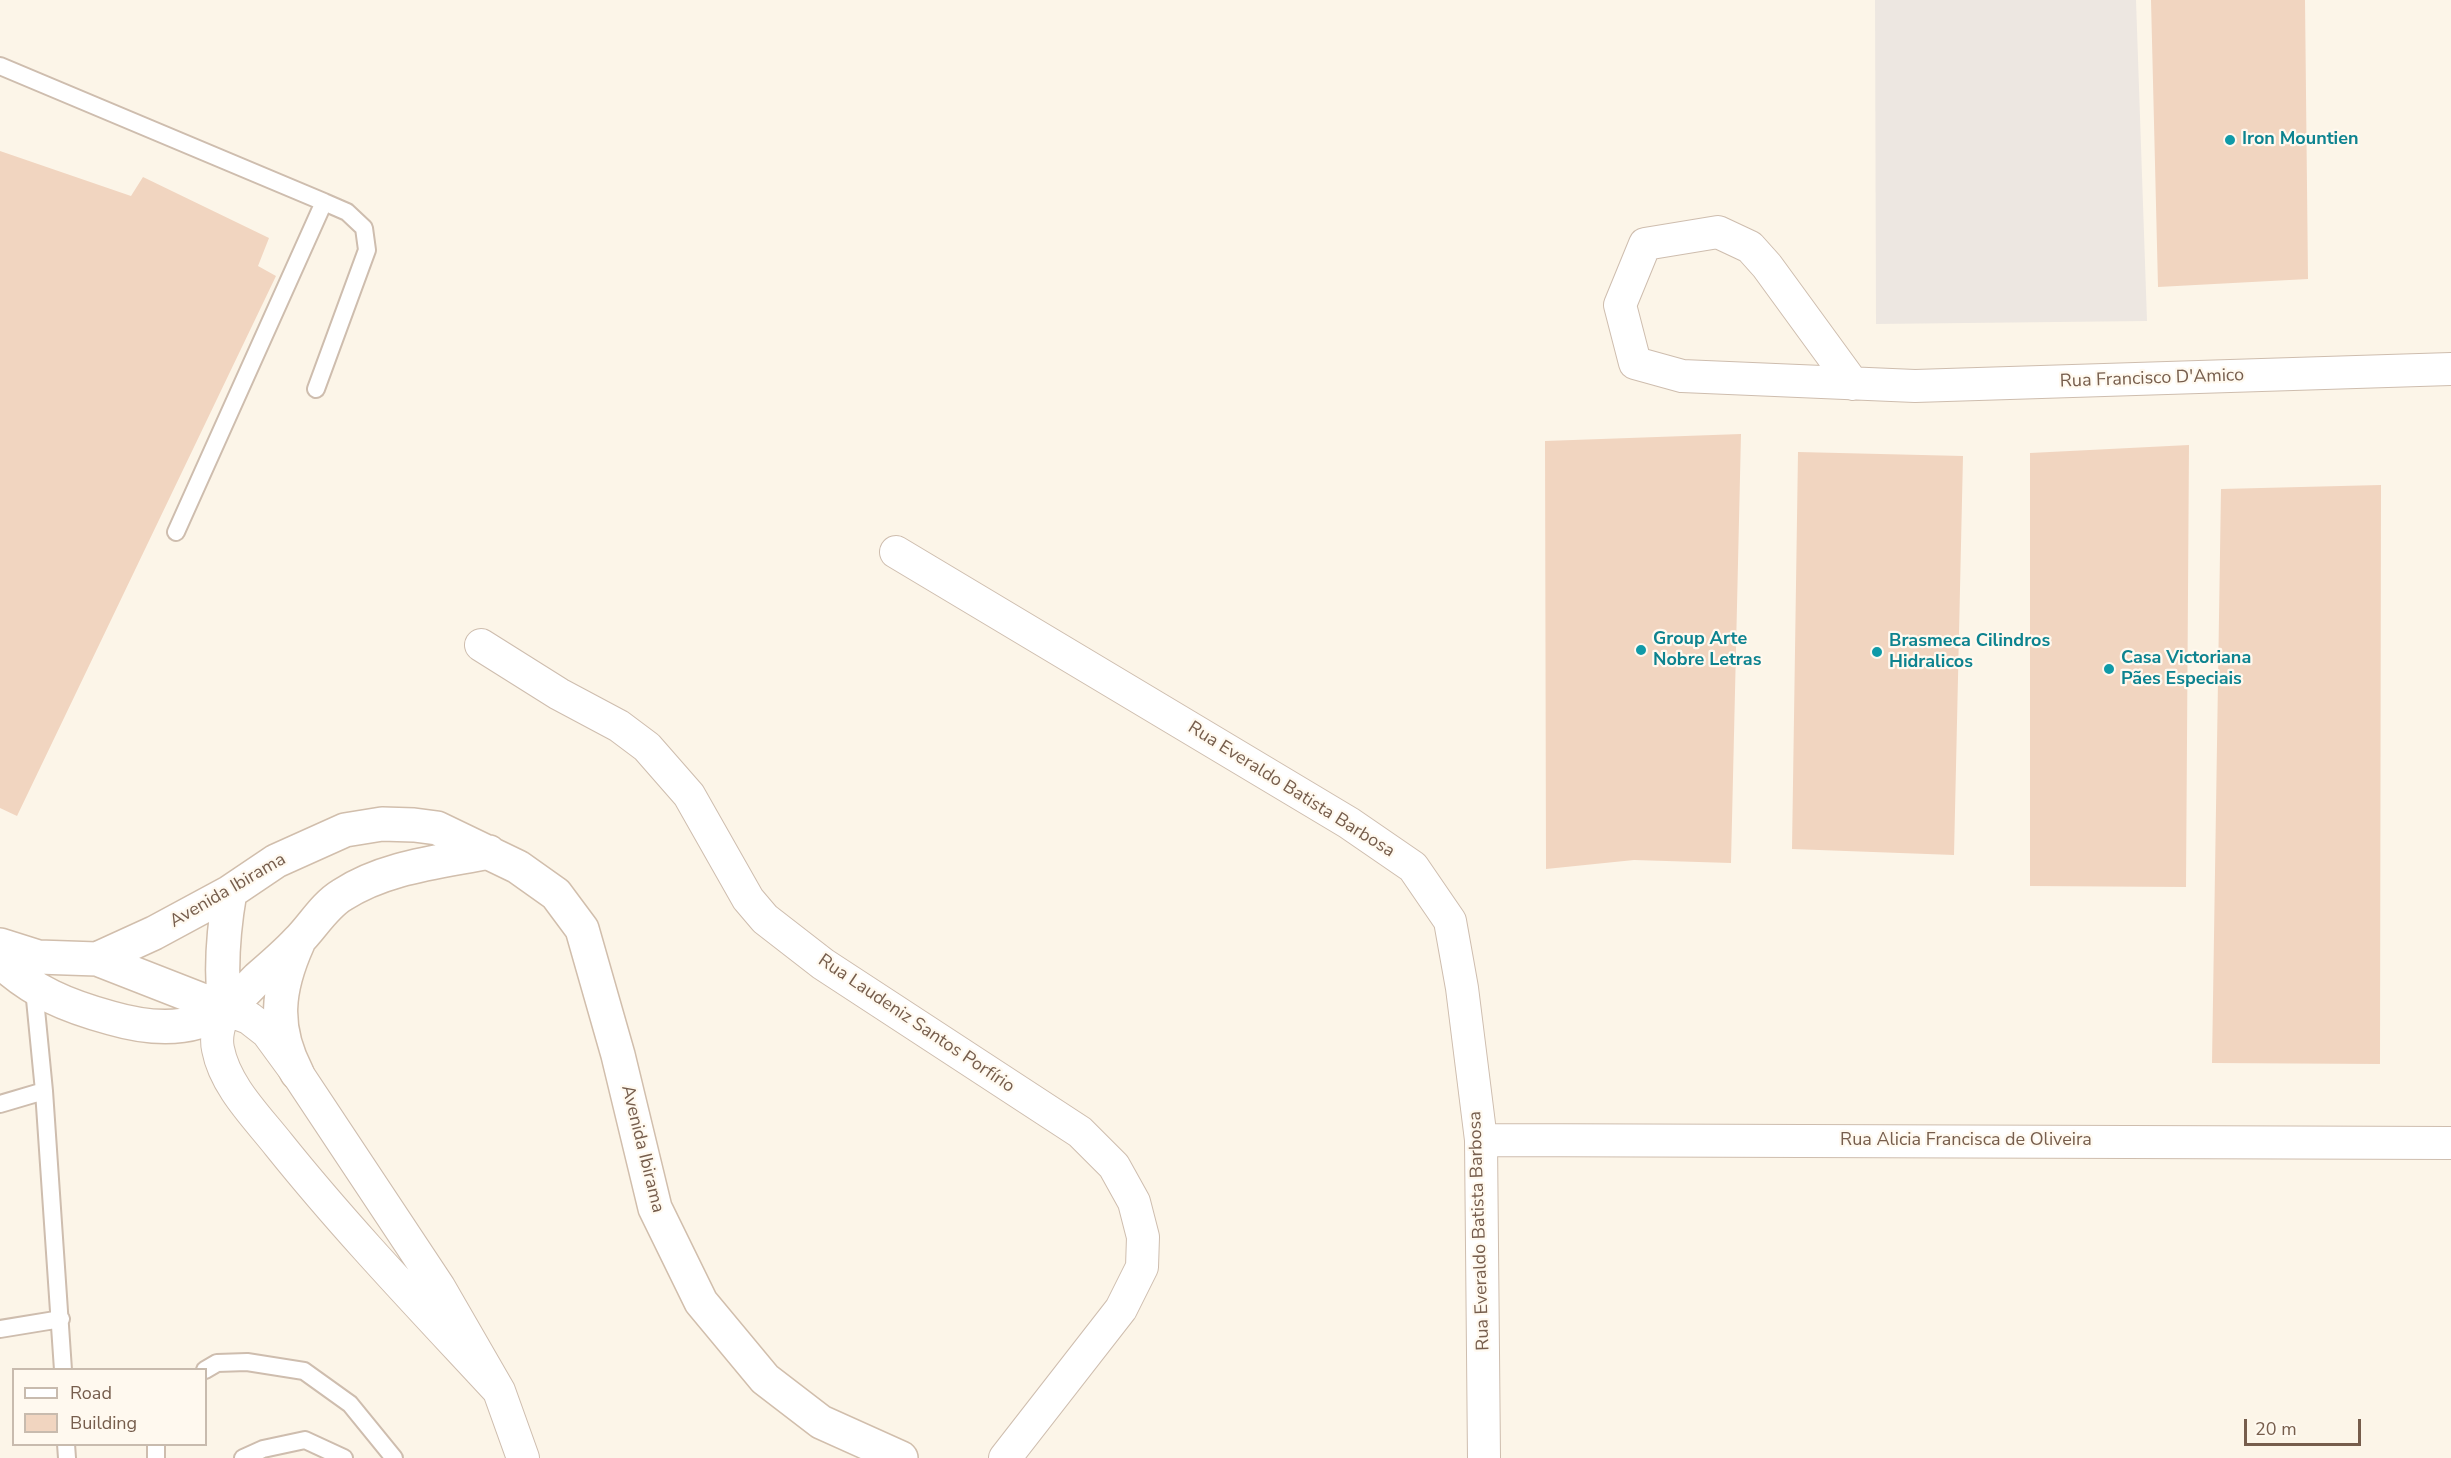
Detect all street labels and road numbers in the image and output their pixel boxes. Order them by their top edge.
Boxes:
street label: Rua Francisco D'Amico [2060,365,2244,393]
street label: Rua Everaldo Batista Barbosa [1184,717,1398,863]
street label: Avenida Ibirama [166,849,290,933]
street label: Rua Laudeniz Santos Porfírio [814,950,1018,1098]
street label: Avenida Ibirama [616,1083,668,1215]
street label: Rua Everaldo Batista Barbosa [1465,1111,1495,1351]
street label: Rua Alicia Francisca de Oliveira [1840,1130,2092,1152]

